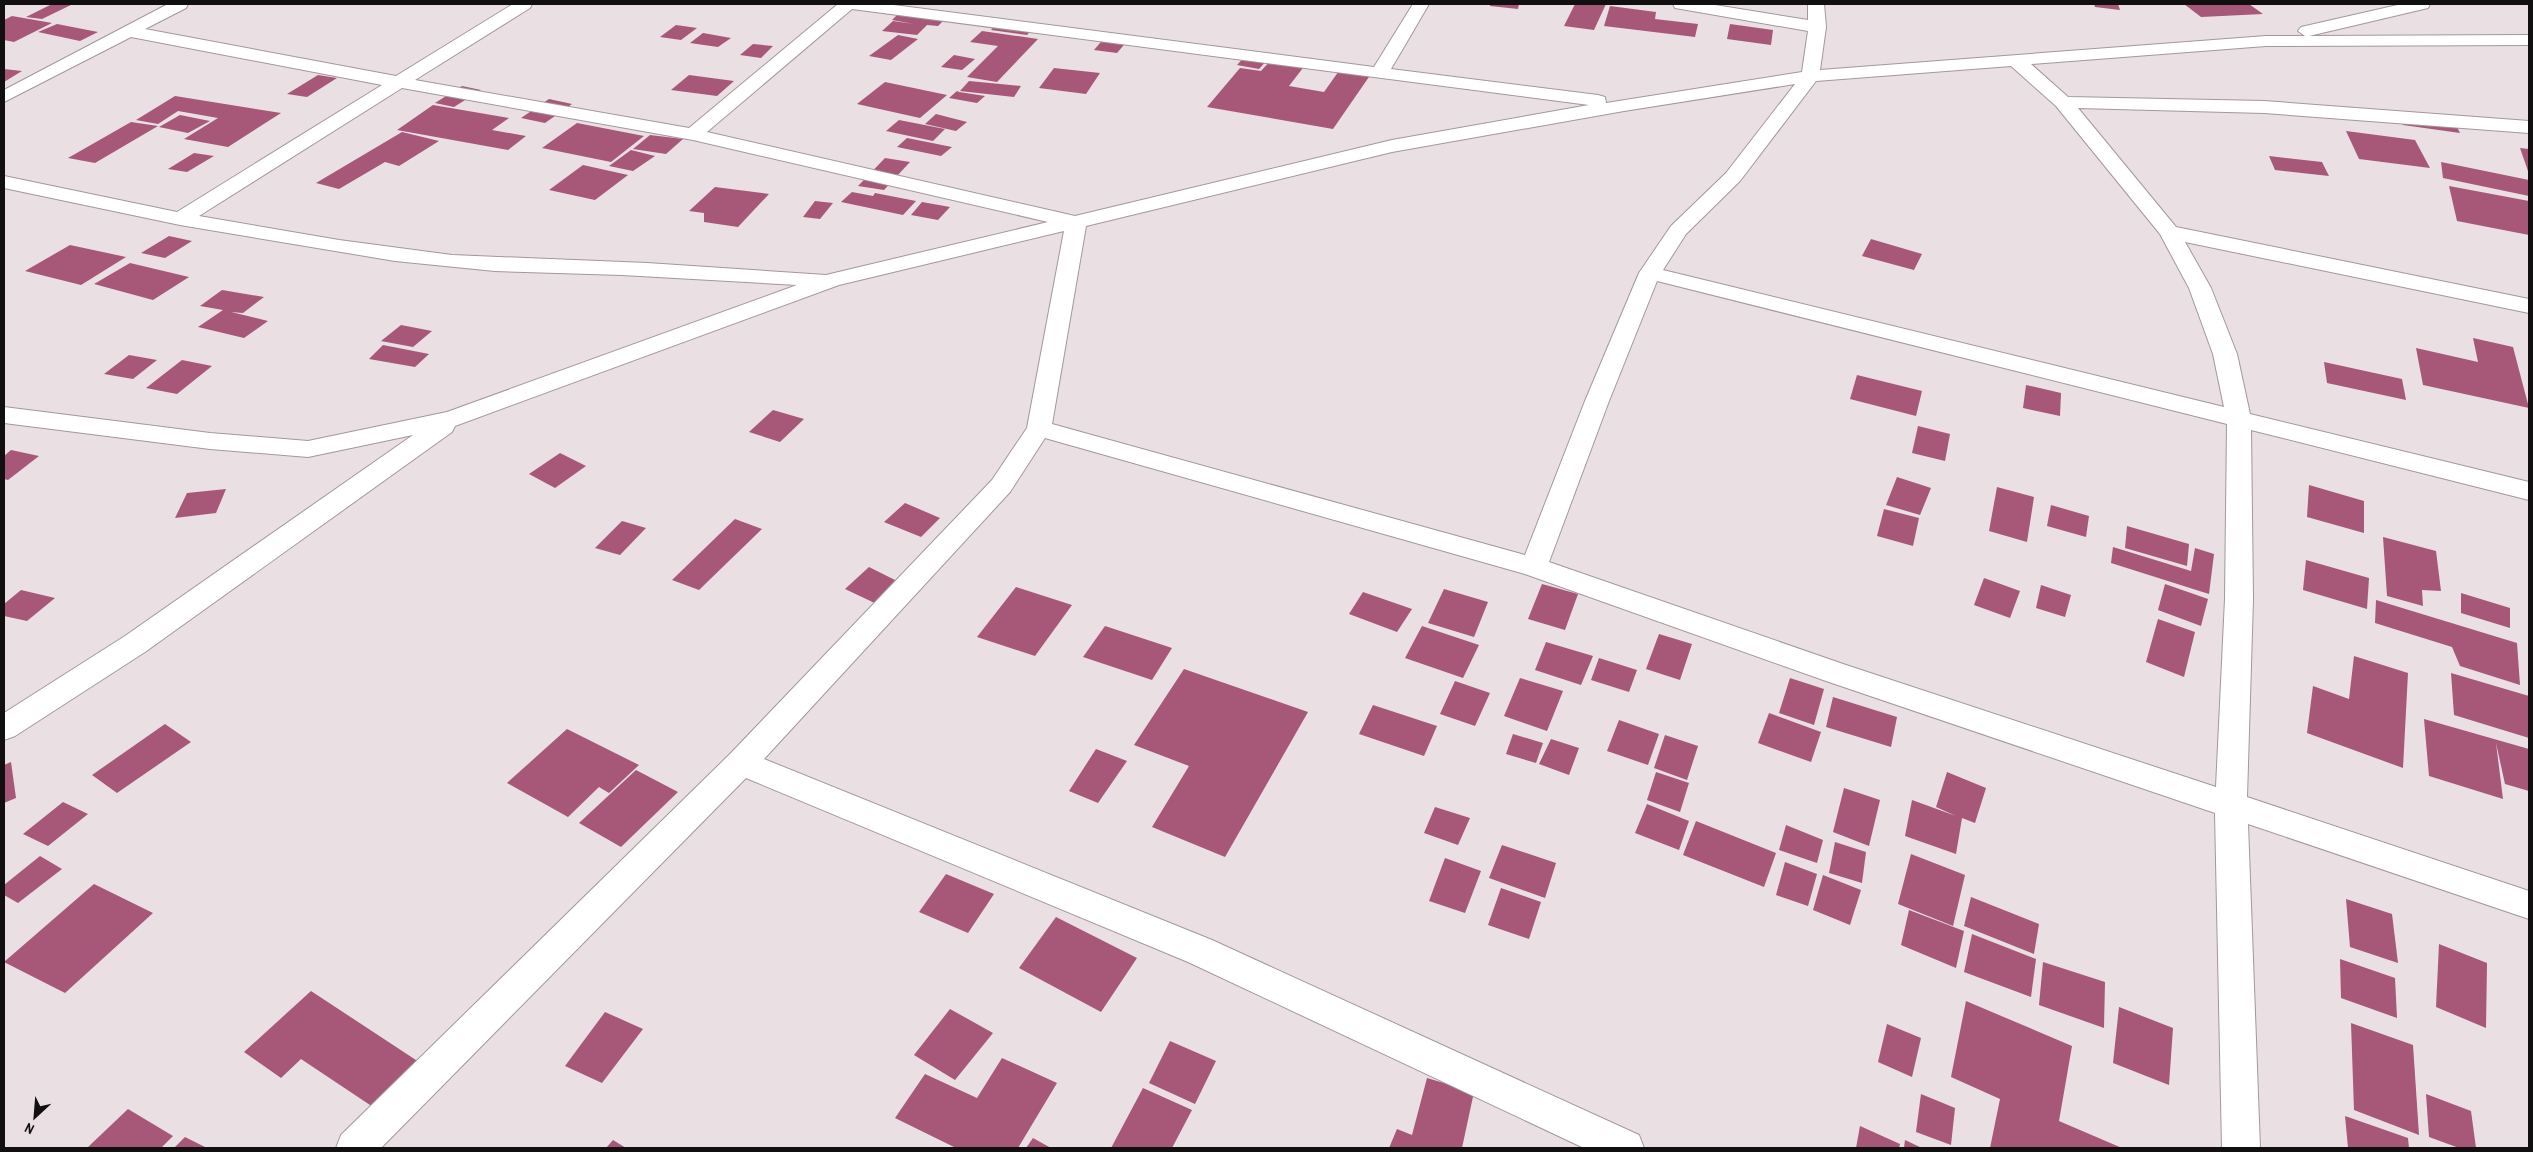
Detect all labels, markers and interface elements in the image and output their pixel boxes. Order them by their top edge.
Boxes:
north arrow [10,1092,60,1142]
text: N [22,1119,37,1139]

